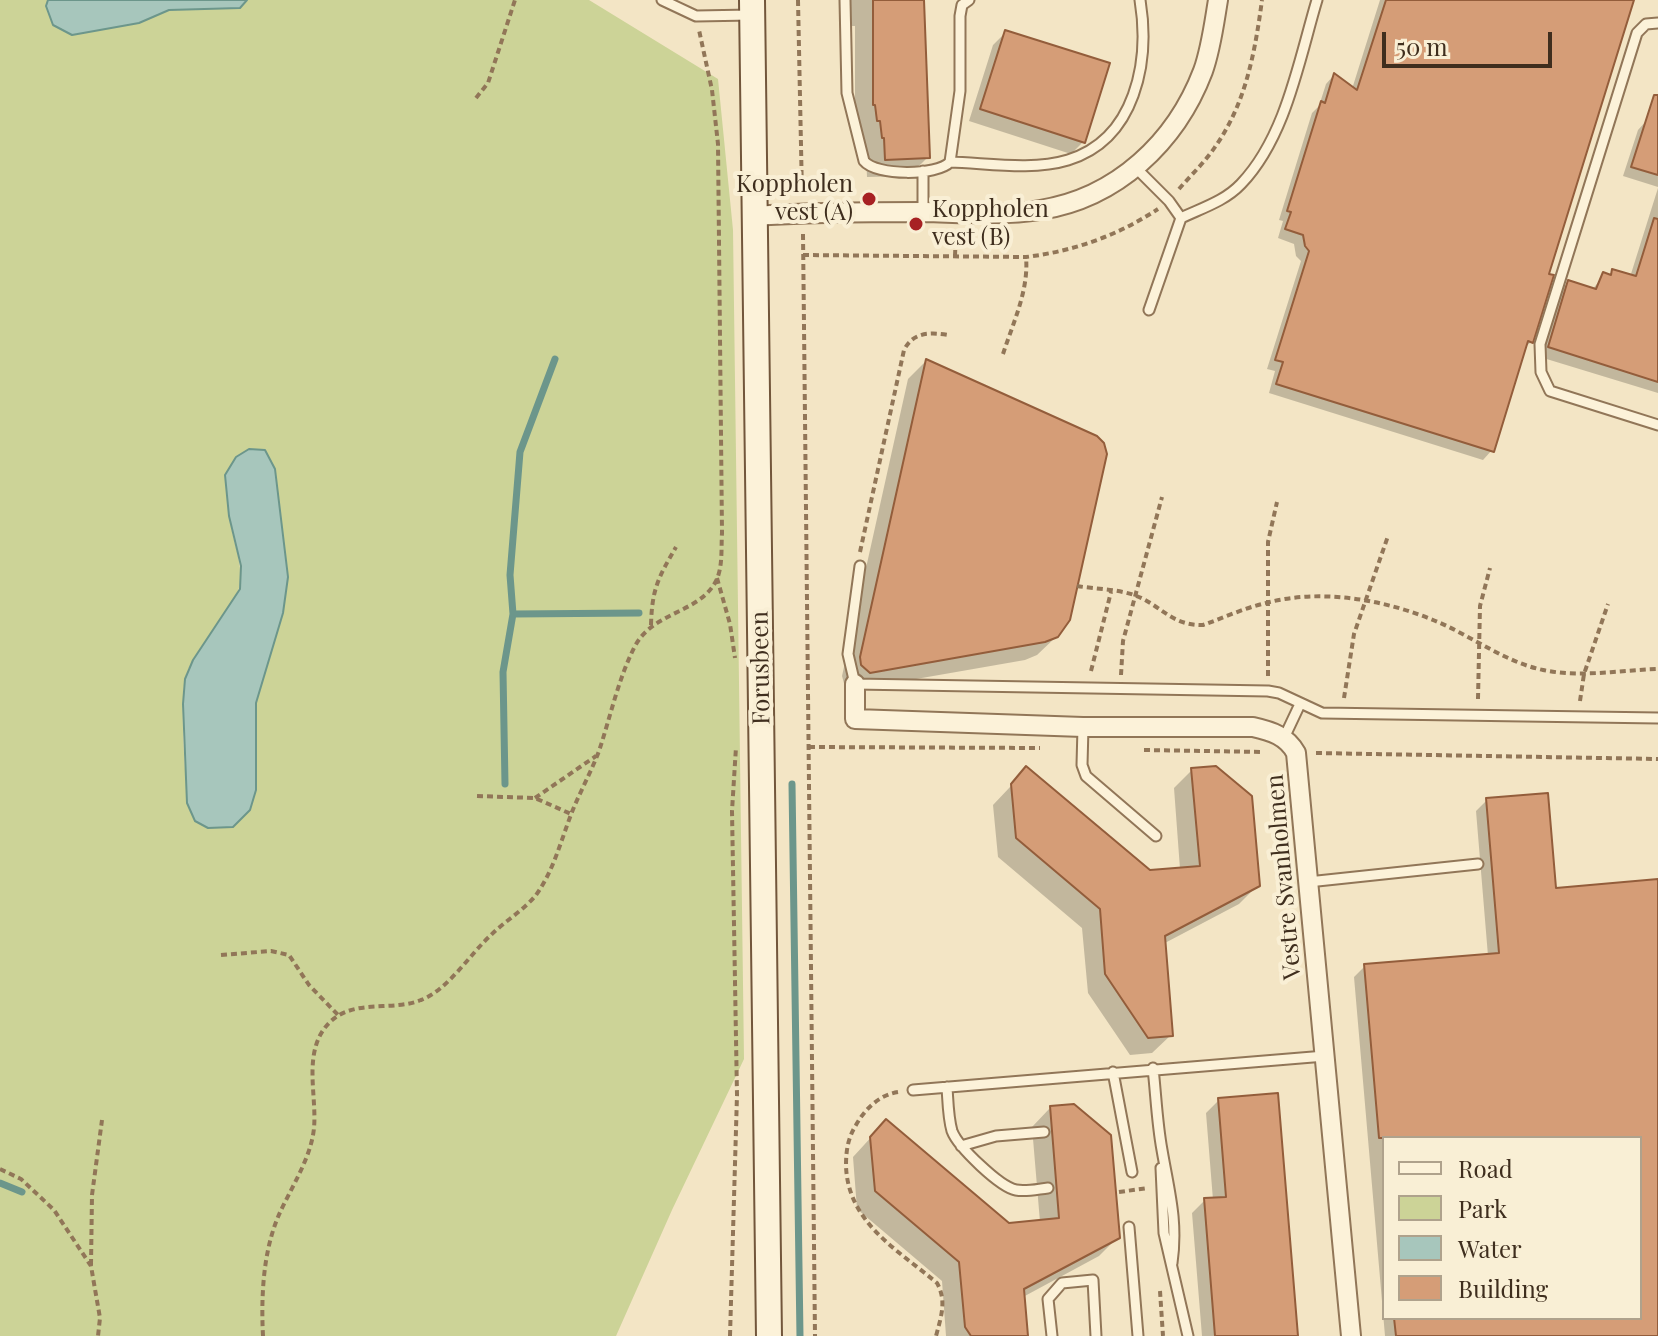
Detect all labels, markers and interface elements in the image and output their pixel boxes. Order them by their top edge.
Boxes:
scale bar [1386,16,1556,66]
text: 50 m [1396,30,1448,62]
place label: Koppholen vest (A) [736,171,853,227]
marker: Koppholen vest (A) [860,190,878,208]
place label: Koppholen vest (B) [932,196,1049,252]
marker: Koppholen vest (B) [907,215,925,233]
street label: Forusbeen [746,611,776,725]
street label: Vestre Svanholmen [1261,773,1307,981]
legend [1382,1136,1642,1320]
text: Road [1458,1152,1513,1184]
text: Park [1458,1192,1507,1224]
text: Water [1458,1232,1522,1264]
text: Building [1458,1272,1548,1304]

